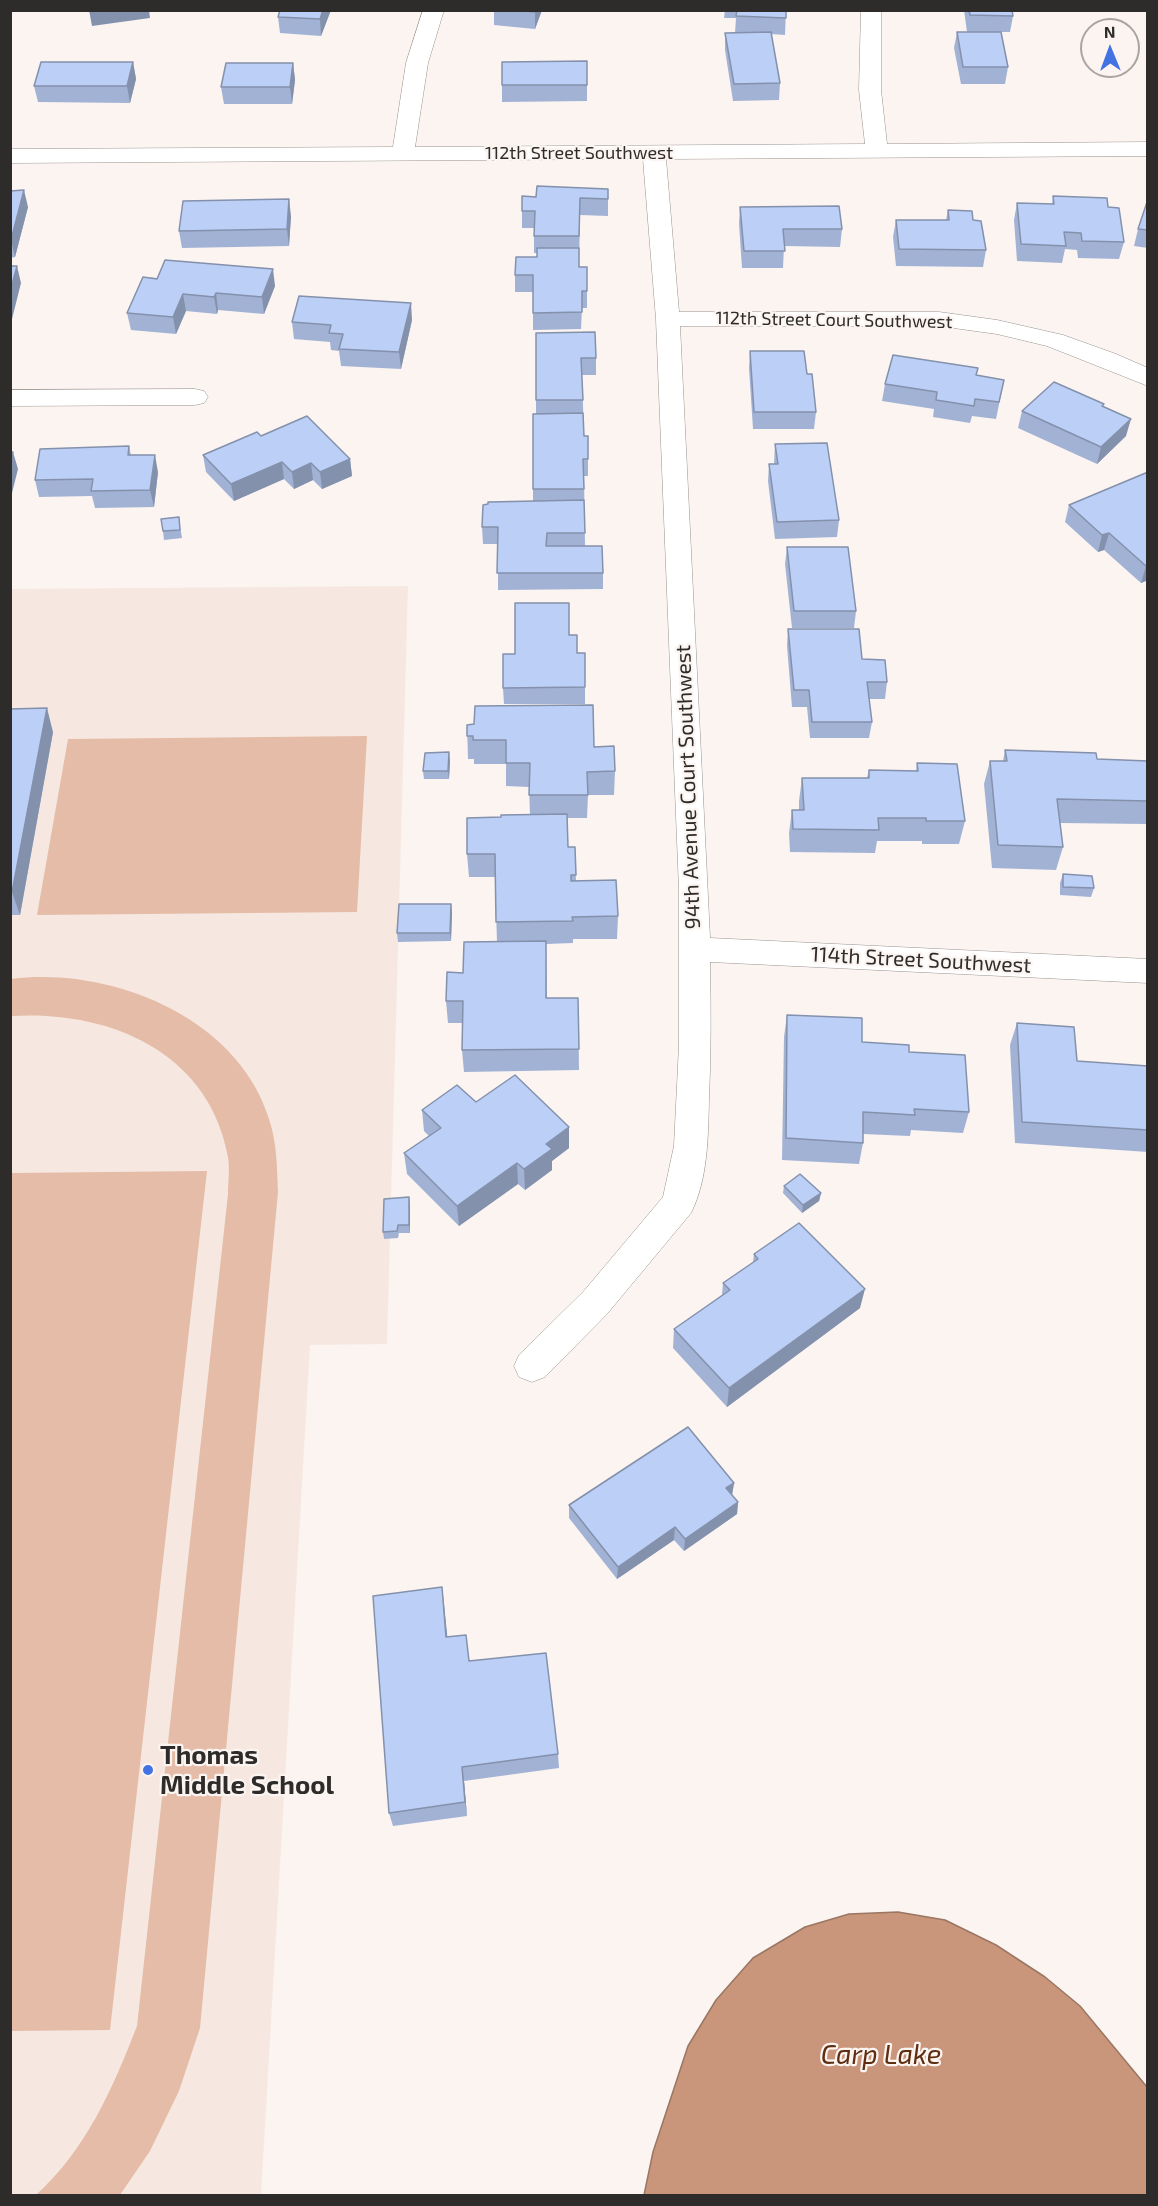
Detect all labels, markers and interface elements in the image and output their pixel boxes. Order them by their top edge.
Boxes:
north arrow [1080,18,1140,78]
text: N [1104,22,1116,41]
street label: 112th Street Southwest [485,142,673,164]
street label: 112th Street Court Southwest [715,307,953,333]
street label: 94th Avenue Court Southwest [670,644,706,930]
street label: 114th Street Southwest [810,942,1032,978]
place label: Thomas Middle School [160,1739,334,1800]
marker: Thomas Middle School [141,1763,155,1777]
water label: Carp Lake [821,2039,941,2071]

